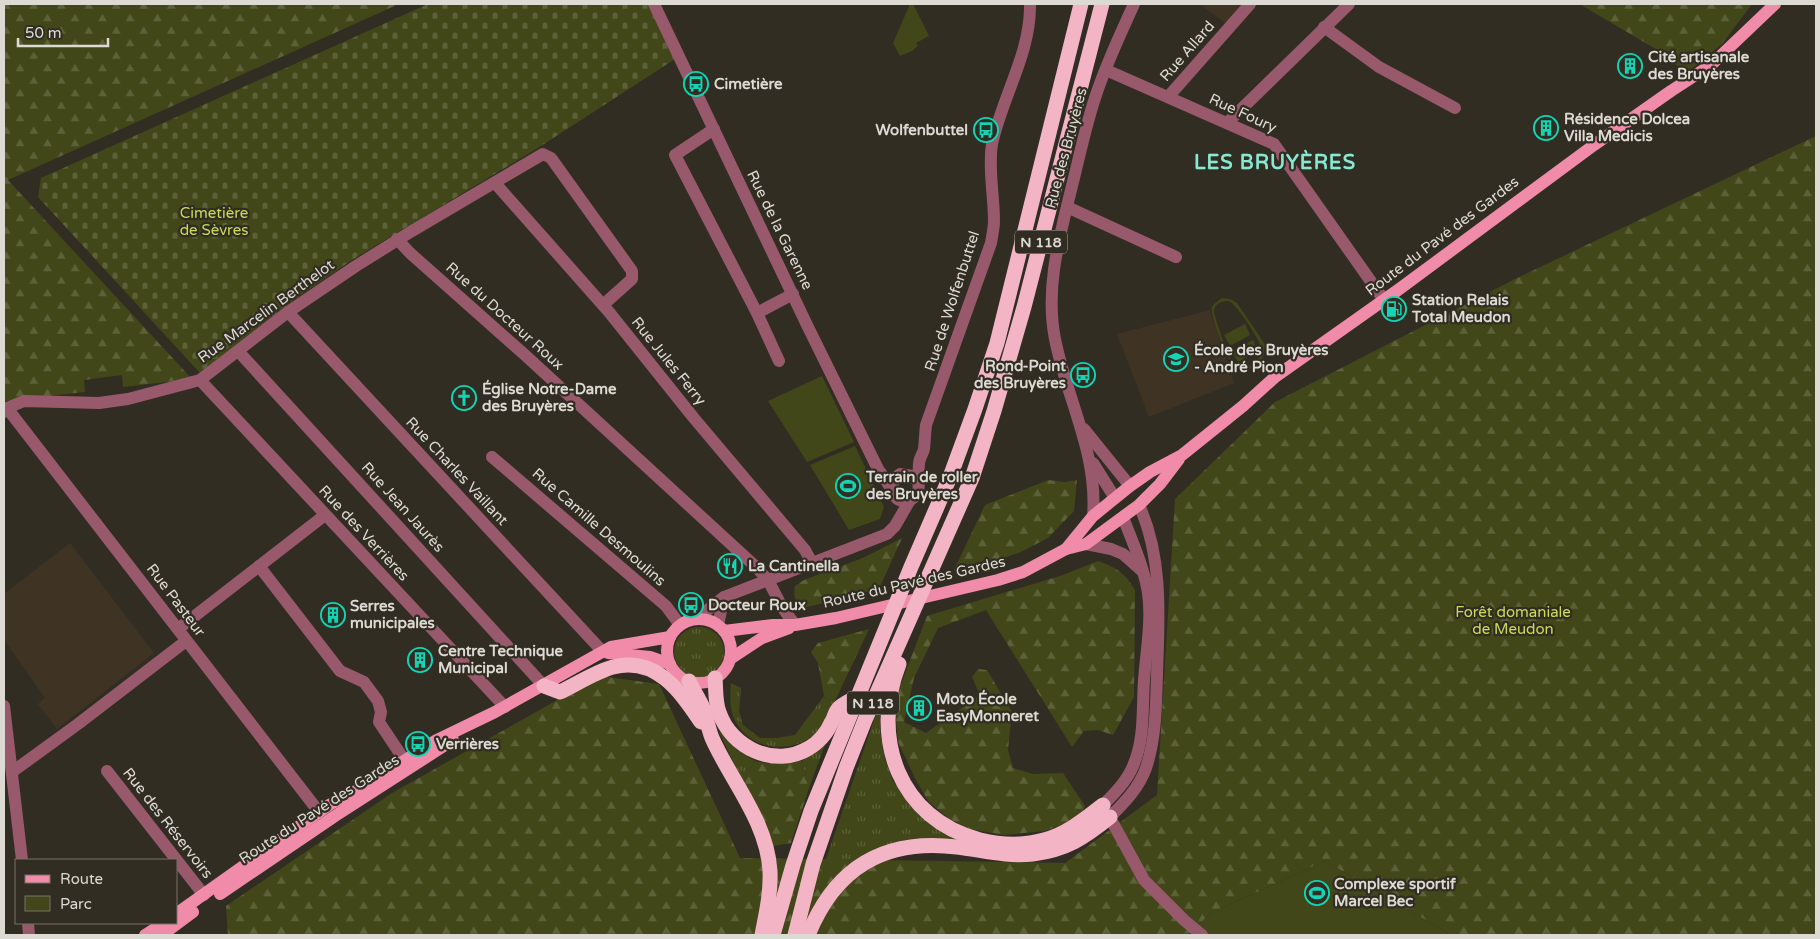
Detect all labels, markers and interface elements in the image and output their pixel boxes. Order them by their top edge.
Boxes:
scale bar [18,15,108,47]
street label: Rue Allard [1156,17,1218,85]
text: 50 m [25,24,62,42]
place label: Cité artisanale des Bruyères [1648,48,1750,84]
building icon: Cité artisanale des Bruyères [1617,53,1643,79]
bus stop icon: Cimetière [683,71,709,97]
place label: Cimetière [714,75,783,93]
street label: Rue des Bruyères [1041,86,1091,210]
street label: Rue Foury [1206,89,1280,137]
place label: Résidence Dolcea Villa Medicis [1564,110,1690,145]
building icon: Résidence Dolcea Villa Medicis [1533,115,1559,141]
bus stop icon: Wolfenbuttel [973,117,999,143]
place label: Wolfenbuttel [876,121,968,139]
district label: LES BRUYÈRES [1194,149,1356,175]
street label: Rue de la Garenne [743,167,817,293]
street label: Route du Pavé des Gardes [1362,172,1522,300]
park label: Cimetière de Sèvres [180,204,248,239]
street label: Rue de Wolfenbuttel [921,229,983,373]
road number: N 118 [1015,230,1067,253]
street label: Rue Marcelin Berthelot [194,255,338,366]
street label: Rue du Docteur Roux [442,258,568,374]
place label: Station Relais Total Meudon [1411,291,1511,326]
fuel station icon: Station Relais Total Meudon [1381,296,1407,322]
street label: Rue Jules Ferry [628,313,710,409]
place label: École des Bruyères - André Pion [1194,340,1328,376]
school or university icon: École des Bruyères - André Pion [1163,346,1189,372]
place label: Rond-Point des Bruyères [974,357,1066,393]
bus stop icon: Rond-Point des Bruyères [1070,362,1096,388]
place label: Église Notre-Dame des Bruyères [482,379,617,416]
church icon: Église Notre-Dame des Bruyères [451,385,477,411]
street label: Rue Charles Vaillant [402,413,512,529]
street label: Rue Jean Jaurès [358,458,448,556]
street label: Rue Camille Desmoulins [529,464,669,590]
place label: Terrain de roller des Bruyères [865,468,978,504]
sports icon: Terrain de roller des Bruyères [835,473,861,499]
street label: Rue des Verrières [315,481,413,585]
street label: Route du Pavé des Gardes [821,552,1007,612]
restaurant icon: La Cantinella [717,553,743,579]
place label: La Cantinella [748,557,840,575]
street label: Rue Pasteur [143,560,209,640]
bus stop icon: Docteur Roux [678,592,704,618]
place label: Docteur Roux [708,596,806,614]
place label: Serres municipales [350,597,435,633]
building icon: Serres municipales [320,602,346,628]
park label: Forêt domaniale de Meudon [1455,603,1571,638]
place label: Centre Technique Municipal [438,642,564,678]
building icon: Centre Technique Municipal [407,647,433,673]
place label: Moto École EasyMonneret [936,689,1039,726]
road number: N 118 [847,691,899,714]
building icon: Moto École EasyMonneret [906,695,932,721]
bus stop icon: Verrières [405,731,431,757]
place label: Verrières [436,735,499,753]
street label: Route du Pavé des Gardes [236,750,402,868]
street label: Rue des Réservoirs [119,764,217,882]
legend [15,859,178,924]
text: Route [60,870,103,888]
place label: Complexe sportif Marcel Bec [1334,875,1456,910]
sports icon: Complexe sportif Marcel Bec [1304,880,1330,906]
text: Parc [60,895,92,913]

